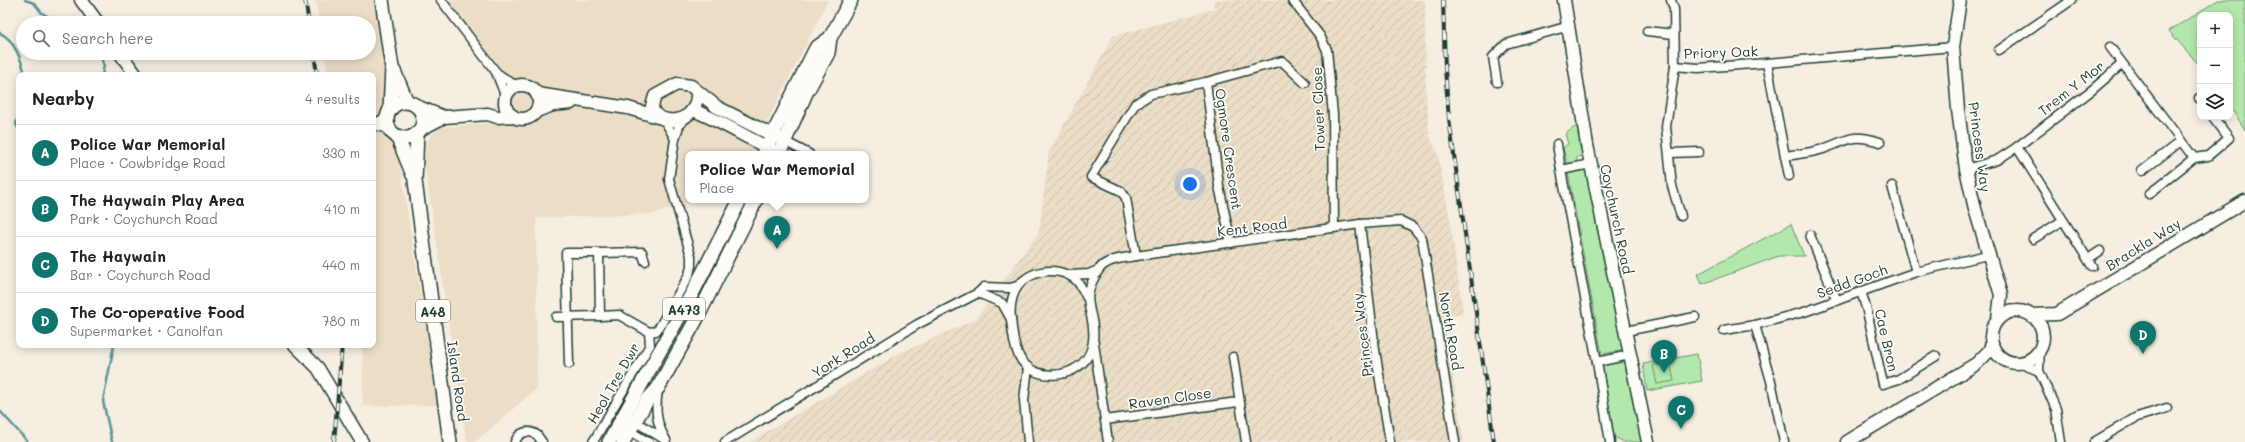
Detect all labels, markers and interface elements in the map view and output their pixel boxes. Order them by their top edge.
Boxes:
map controls [2197,12,2233,120]
button: + [2197,12,2233,48]
search box [16,16,376,60]
icon: search [30,27,52,49]
text: Search here [62,28,153,48]
street label: Priory Oak [1684,41,1758,63]
button: − [2197,48,2233,84]
street label: Trem Y Mor [2034,56,2108,120]
street label: Tower Close [1307,66,1329,152]
button: layers [2197,84,2233,120]
text: Nearby [32,87,94,109]
street label: Ogmore Crescent [1211,87,1247,211]
text: 4 results [305,90,360,107]
street label: Princess Way [1964,101,1996,193]
text: Police War Memorial [70,134,225,154]
text: A [40,144,50,161]
text: 330 m [322,144,360,161]
popup [685,151,869,203]
text: Place · Cowbridge Road [70,154,225,171]
text: Police War Memorial [699,159,855,179]
street label: Coychurch Road [1596,162,1638,276]
your location [1180,174,1200,194]
text: Place [699,179,734,196]
text: The Haywain Play Area [70,190,245,210]
text: B [41,200,49,217]
text: 410 m [324,200,360,217]
text: Park · Coychurch Road [70,210,217,227]
street label: Kent Road [1216,213,1288,241]
street label: Brackla Way [2102,213,2184,275]
pin: A [764,216,790,249]
text: The Haywain [70,246,166,266]
text: C [40,256,50,273]
text: 440 m [322,256,360,273]
street label: Sedd Goch [1814,259,1890,303]
text: Bar · Coychurch Road [70,266,211,283]
street label: North Road [1435,290,1467,372]
street label: Princes Way [1347,292,1377,378]
road number: A473 [663,298,705,320]
road number: A48 [416,300,450,322]
text: The Co-operative Food [70,302,245,322]
street label: Cae Bron [1871,307,1903,373]
text: D [40,312,50,329]
text: 780 m [322,312,360,329]
pin: D [2130,321,2156,354]
text: Supermarket · Canolfan [70,322,223,339]
street label: York Road [808,328,878,382]
street label: Island Road [443,339,473,423]
street label: Heol Tre Dwr [582,339,644,427]
pin: B [1651,340,1677,373]
street label: Raven Close [1127,383,1213,413]
pin: C [1668,396,1694,429]

